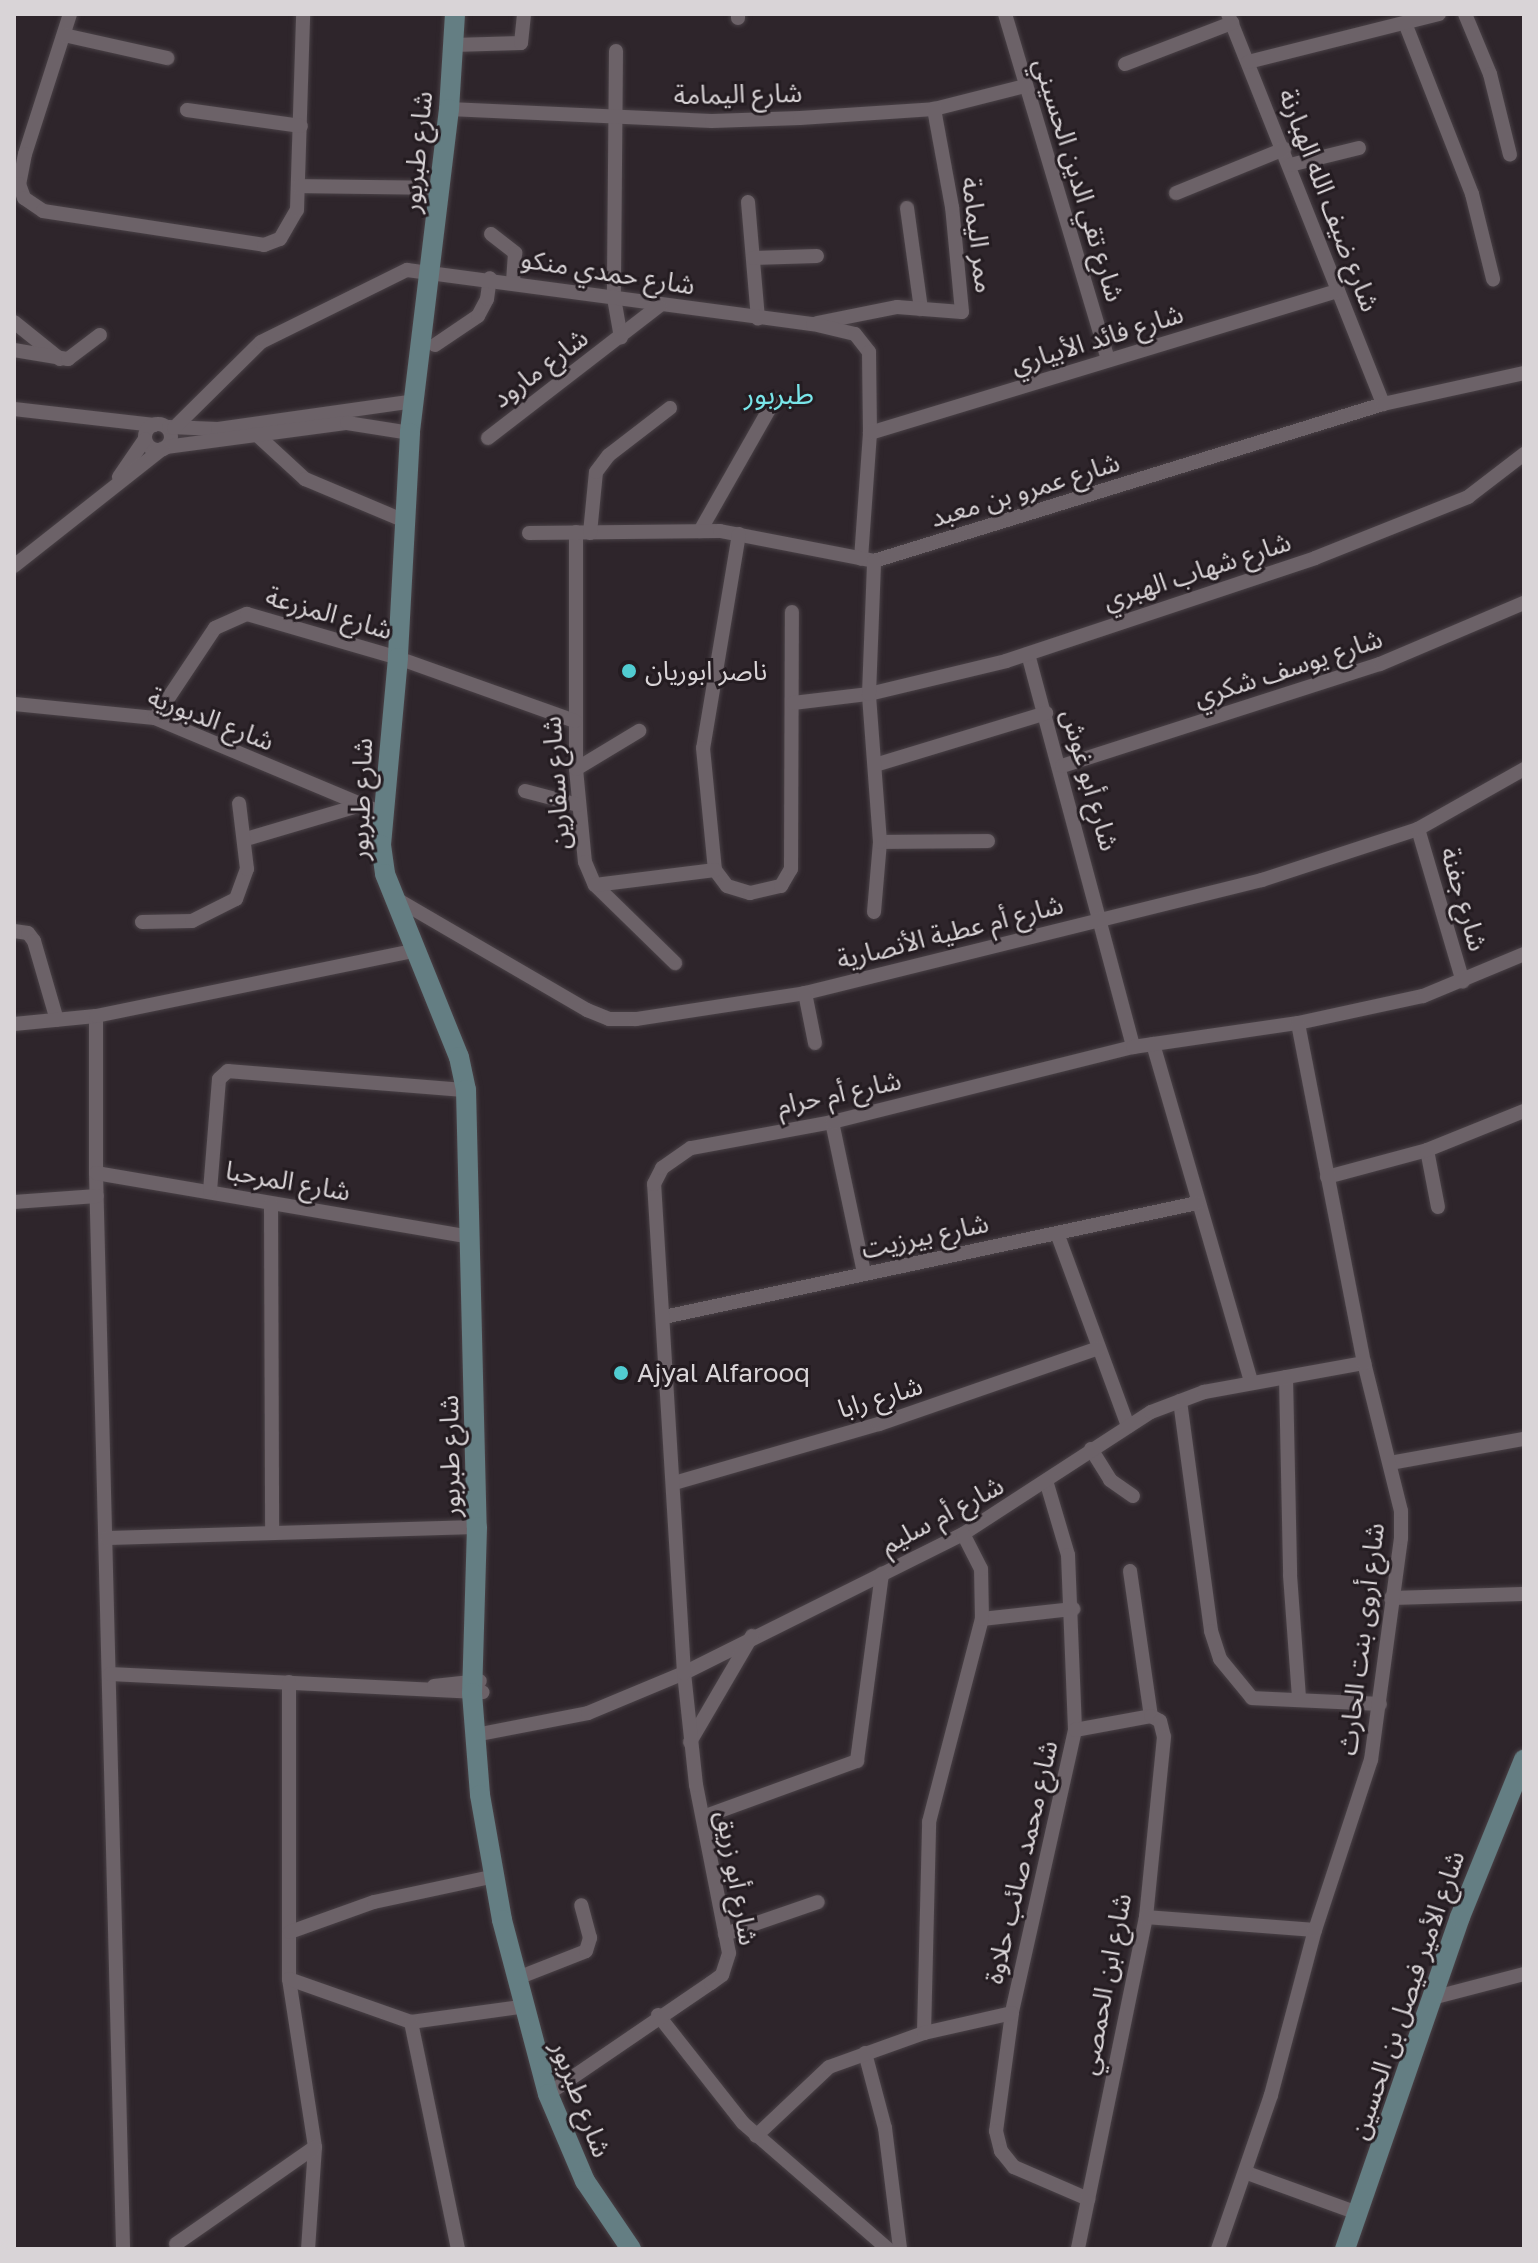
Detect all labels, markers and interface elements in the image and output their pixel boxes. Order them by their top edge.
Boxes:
street label: شارع تقي الدين الحسيني [1027,55,1131,305]
street label: شارع اليمامة [673,77,803,111]
street label: شارع ضيف الله الهبارنة [1272,84,1386,316]
street label: شارع طبربور [395,90,439,214]
street label: ممر اليمامة [955,175,1001,295]
street label: شارع حمدي منكو [519,243,697,301]
street label: شارع فائد الأبياري [1007,298,1187,380]
street label: شارع مارود [486,322,594,414]
district label: طبربور [744,377,814,411]
street label: شارع عمرو بن معبد [927,446,1123,534]
street label: شارع شهاب الهبري [1099,526,1295,616]
street label: شارع المزرعة [262,580,396,646]
street label: شارع يوسف شكري [1190,623,1386,713]
place label: ناصر ابوريان [645,655,767,687]
marker: ناصر ابوريان [620,662,638,680]
street label: شارع الدبورية [144,681,278,757]
street label: شارع أبو غوش [1055,706,1125,854]
street label: شارع سفارين [536,715,576,851]
street label: شارع طبربور [343,737,379,861]
street label: شارع جفنة [1434,843,1494,955]
street label: شارع أم عطية الأنصارية [833,889,1067,975]
street label: شارع أم حرام [774,1065,904,1121]
street label: شارع المرحبا [223,1155,353,1207]
street label: شارع بيرزيت [859,1207,991,1265]
place label: Ajyal Alfarooq [637,1357,810,1389]
marker: Ajyal Alfarooq [612,1364,630,1382]
street label: شارع رابا [834,1369,926,1425]
street label: شارع طبربور [433,1395,467,1517]
street label: شارع أم سليم [875,1470,1009,1560]
street label: شارع أروى بنت الحارث [1331,1521,1391,1757]
street label: شارع محمد صائب حلاوة [978,1737,1064,1987]
street label: شارع أبو زريق [710,1808,764,1948]
street label: شارع الأمير فيصل بن الحسين [1343,1847,1471,2143]
street label: شارع ابن الحمصي [1072,1891,1138,2077]
street label: شارع طبربور [545,2036,617,2162]

